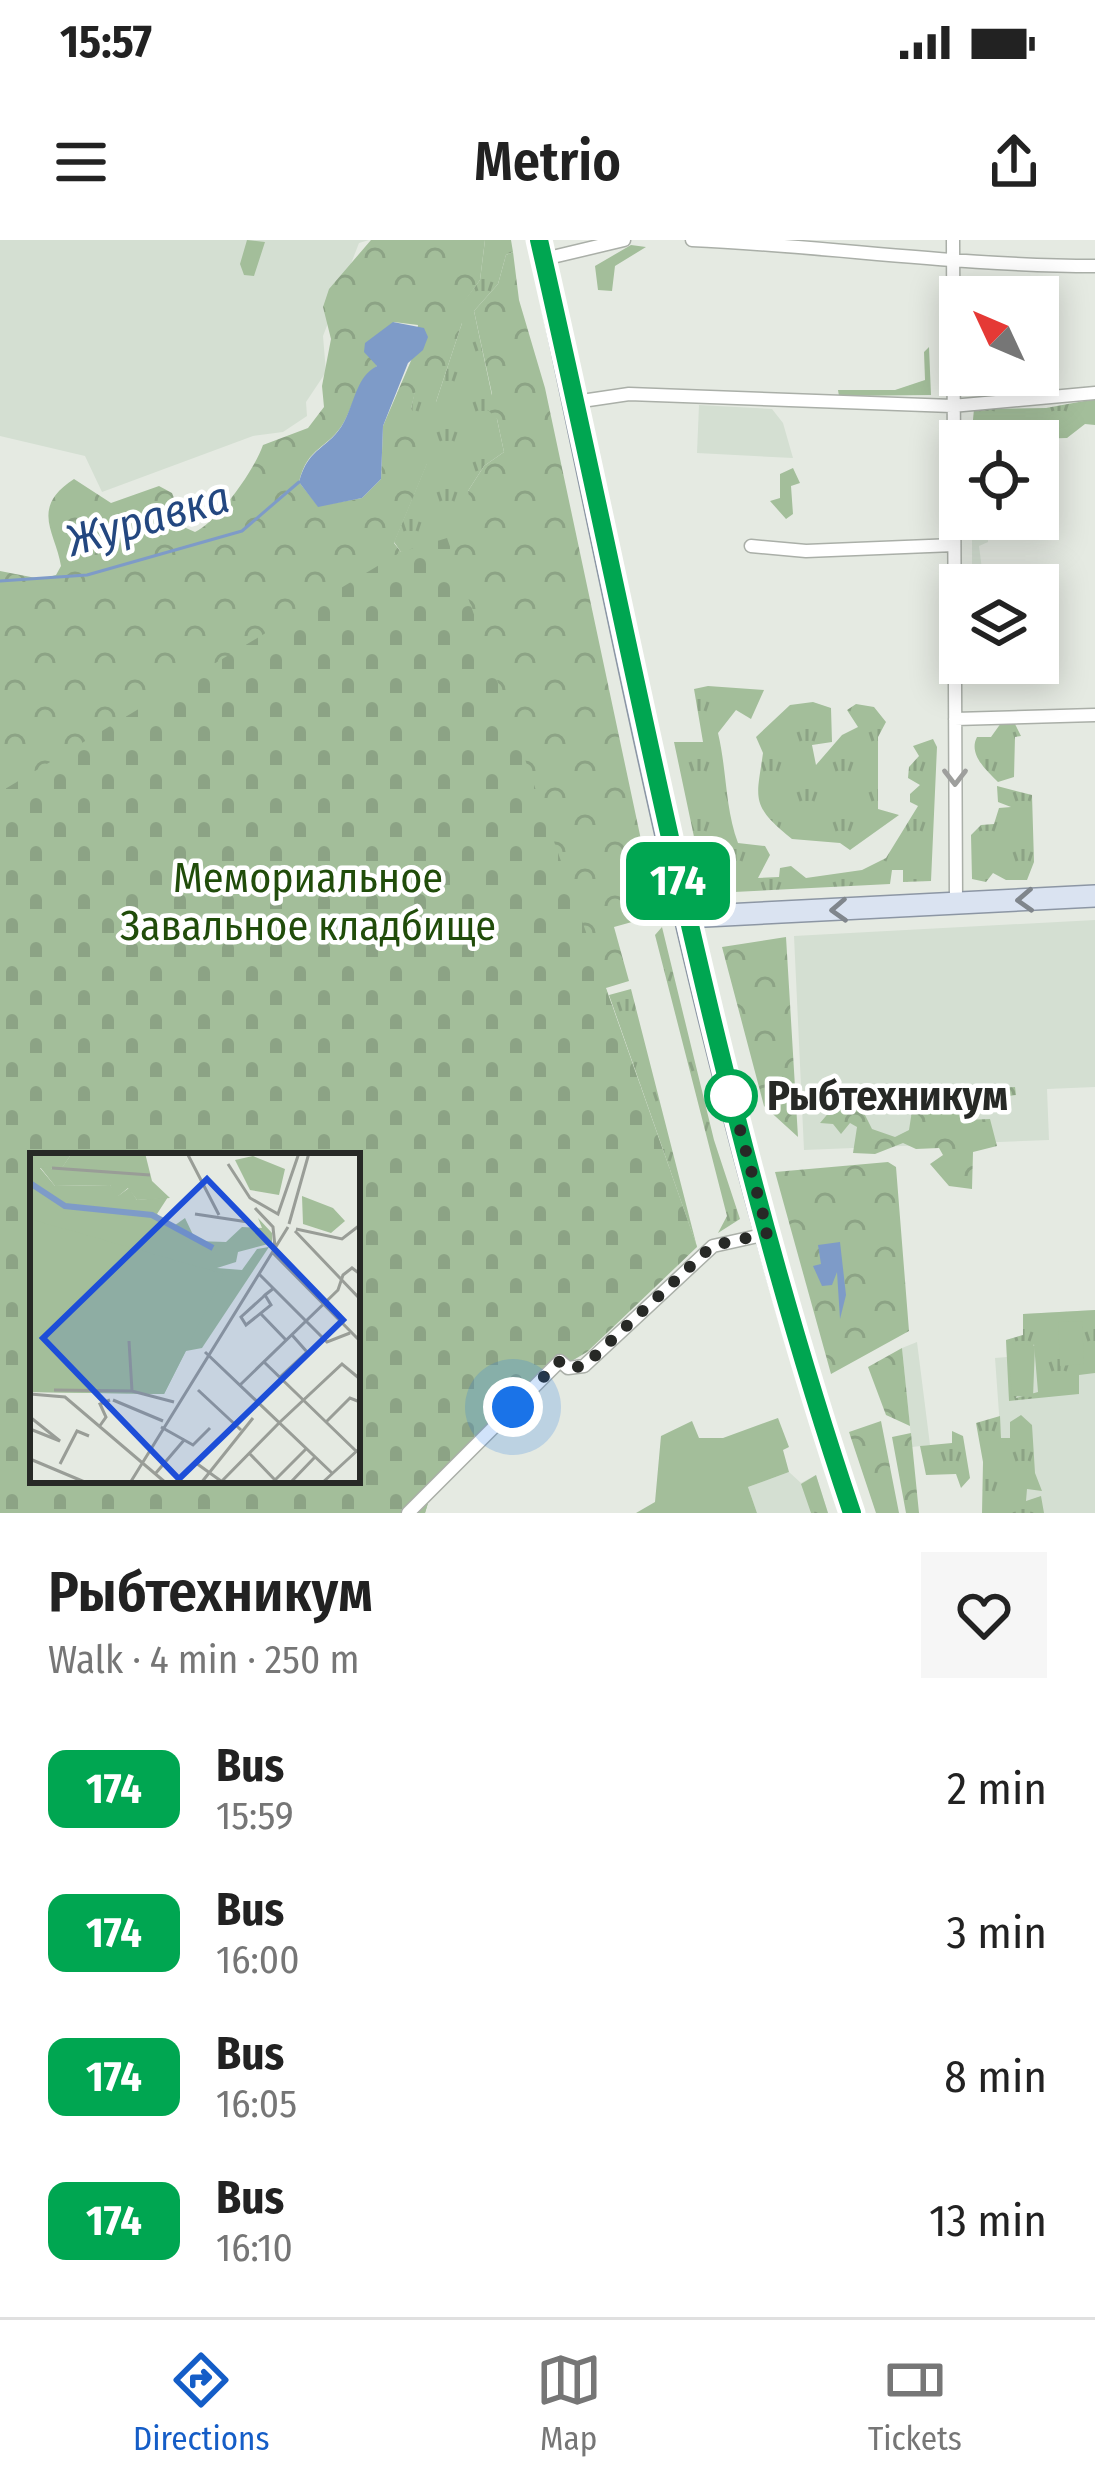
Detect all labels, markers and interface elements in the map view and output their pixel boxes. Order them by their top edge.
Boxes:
text: 15:57 [60,15,152,69]
icon: menu [48,129,114,195]
icon: share [981,129,1047,195]
text: Metrio [474,130,621,194]
north arrow [939,276,1059,396]
map controls [939,276,1059,684]
button: locate [939,420,1059,540]
water label: Журавка [59,470,236,568]
button: layers [939,564,1059,684]
one-way arrow [942,769,968,787]
line badge: 174 [609,842,747,920]
park label: Мемориальное Завальное кладбище [120,853,496,951]
text: 174 [650,856,706,906]
one-way arrow [1015,887,1034,913]
one-way arrow [829,897,848,923]
marker: Рыбтехникум [706,1071,756,1121]
place label: Рыбтехникум [767,1071,1008,1121]
inset map [30,1153,360,1483]
your location [483,1377,543,1437]
button: heart [921,1552,1047,1678]
text: Рыбтехникум [48,1558,373,1626]
text: Walk · 4 min · 250 m [48,1637,359,1683]
text: Bus [216,1739,284,1793]
text: 2 min [947,1762,1047,1816]
text: 174 [86,1764,142,1814]
text: 15:59 [216,1793,294,1839]
text: Bus [216,1883,284,1937]
text: 3 min [946,1906,1047,1960]
text: 174 [86,1908,142,1958]
text: 16:00 [216,1937,299,1983]
text: Bus [216,2027,284,2081]
text: 8 min [944,2050,1047,2104]
text: 174 [86,2052,142,2102]
text: 16:05 [216,2081,297,2127]
text: Bus [216,2171,284,2225]
text: 13 min [929,2194,1047,2248]
text: 174 [86,2196,142,2246]
text: 16:10 [216,2225,293,2271]
tab: Directions [133,2347,270,2459]
tab: Map [536,2347,602,2459]
tab: Tickets [868,2347,962,2459]

